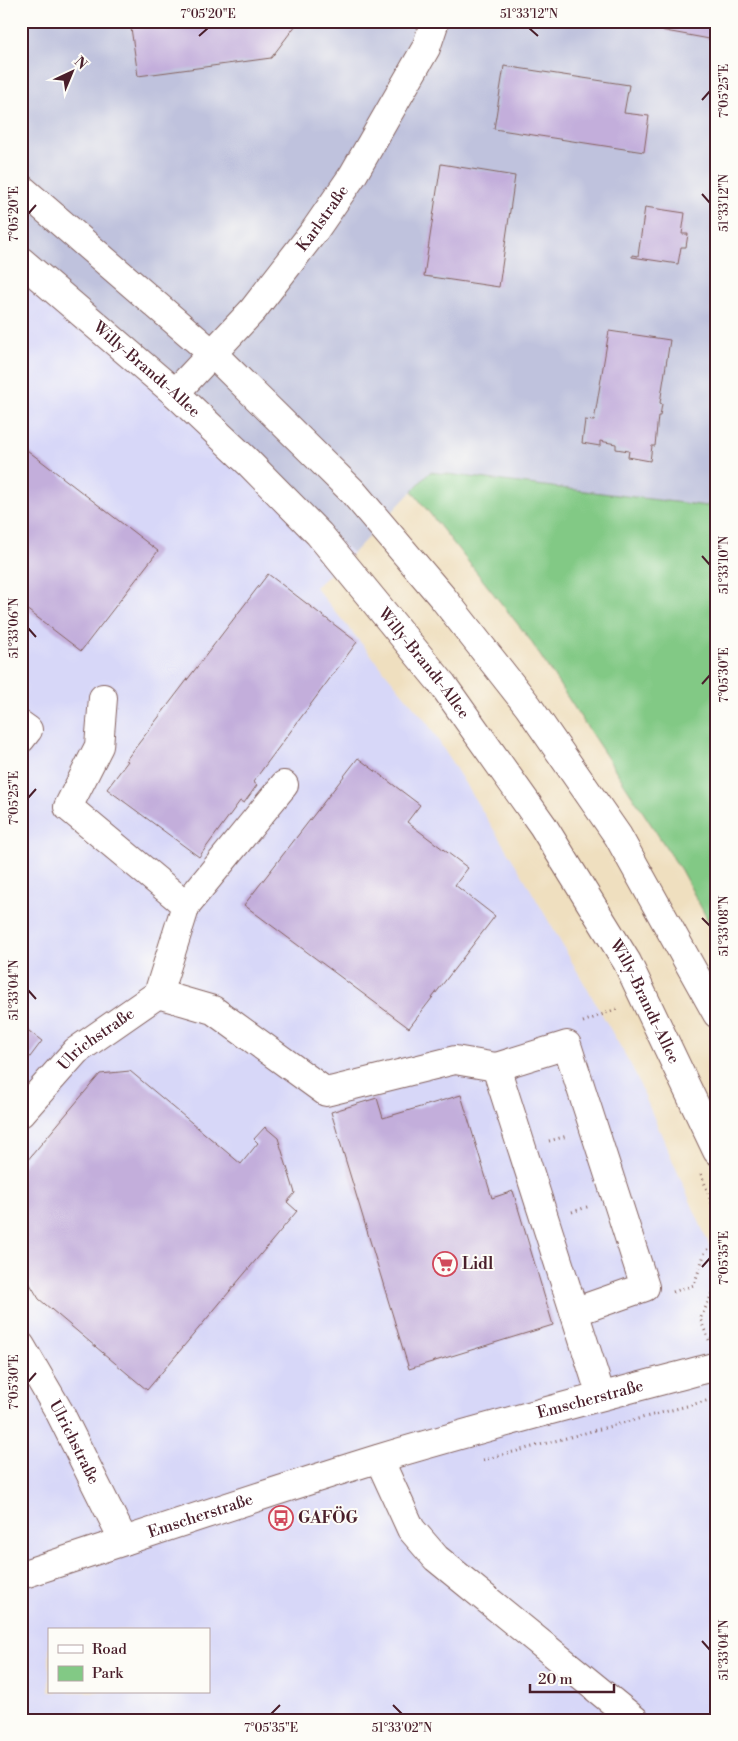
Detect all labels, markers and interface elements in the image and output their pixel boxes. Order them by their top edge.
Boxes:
text: 7°05'20"E [180,7,236,22]
text: 51°33'12"N [500,7,558,22]
north arrow [48,48,98,98]
text: N [70,53,91,74]
text: 7°05'25"E [717,64,732,118]
text: 51°33'12"N [717,174,732,232]
street label: Karlstraße [292,181,353,255]
text: 7°05'20"E [7,186,22,242]
street label: Willy-Brandt-Allee [88,317,205,422]
text: 51°33'10"N [717,536,732,594]
text: 51°33'06"N [7,597,22,658]
street label: Willy-Brandt-Allee [373,603,474,723]
text: 7°05'30"E [717,647,732,703]
text: 7°05'25"E [7,771,22,825]
text: 51°33'08"N [717,895,732,957]
street label: Willy-Brandt-Allee [605,935,684,1067]
text: 51°33'04"N [7,960,22,1020]
street label: Ulrichstraße [54,1004,138,1075]
text: 7°05'35"E [717,1231,732,1285]
supermarket icon: Lidl [432,1251,458,1277]
place label: Lidl [462,1254,494,1274]
text: 7°05'30"E [7,1354,22,1410]
street label: Emscherstraße [535,1376,646,1423]
street label: Ulrichstraße [45,1397,104,1487]
street label: Emscherstraße [145,1489,256,1542]
bus stop icon: GAFÖG [268,1505,294,1531]
place label: GAFÖG [298,1506,358,1528]
text: 51°33'04"N [717,1620,732,1680]
legend [48,1628,210,1694]
text: Road [92,1640,127,1659]
scale bar [530,1661,614,1693]
text: Park [92,1664,124,1683]
text: 20 m [538,1670,573,1689]
text: 7°05'35"E [244,1721,298,1736]
text: 51°33'02"N [372,1721,432,1736]

